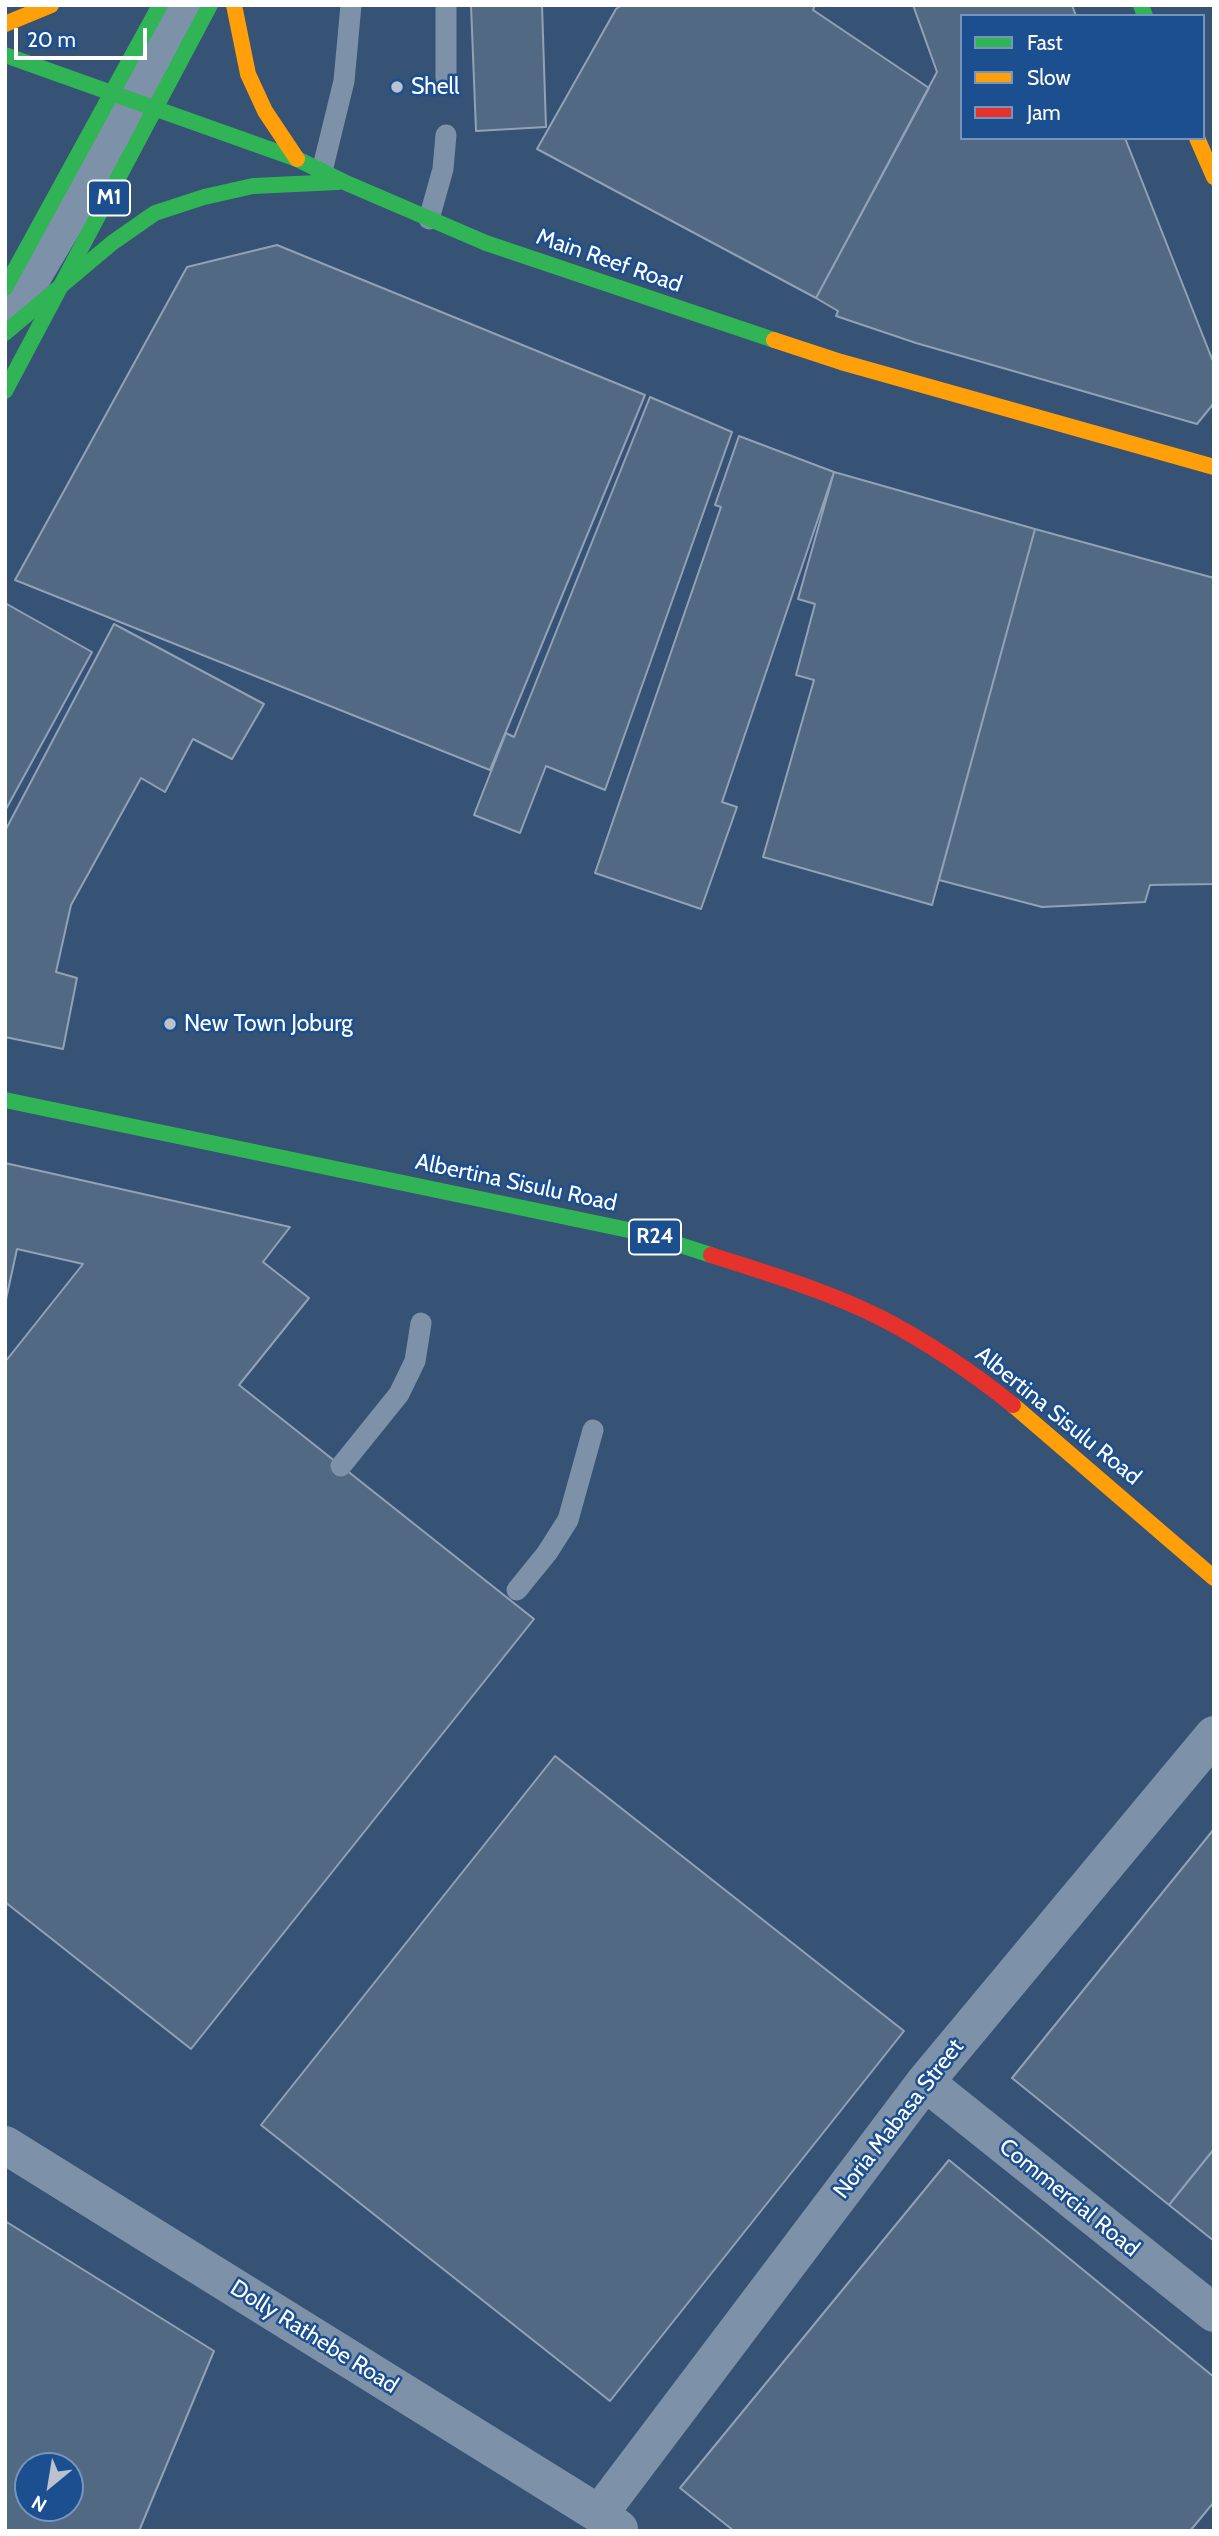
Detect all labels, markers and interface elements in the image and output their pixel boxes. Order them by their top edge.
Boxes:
scale bar [18,14,150,58]
legend [960,14,1205,140]
text: 20 m [27,27,76,52]
text: Fast [1027,30,1063,55]
text: Slow [1027,65,1071,90]
place label: Shell [411,73,459,101]
marker: Shell [389,79,405,95]
text: Jam [1027,100,1061,125]
road number: M1 [88,180,130,216]
street label: Main Reef Road [533,223,685,299]
place label: New Town Joburg [184,1010,353,1038]
marker: New Town Joburg [162,1016,178,1032]
street label: Albertina Sisulu Road [413,1148,619,1218]
road number: R24 [629,1220,681,1254]
street label: Albertina Sisulu Road [970,1341,1146,1491]
street label: Noria Mabasa Street [828,2034,970,2204]
street label: Commercial Road [993,2133,1145,2263]
street label: Dolly Rathebe Road [225,2274,403,2400]
north arrow [14,2452,84,2522]
text: N [28,2491,51,2517]

